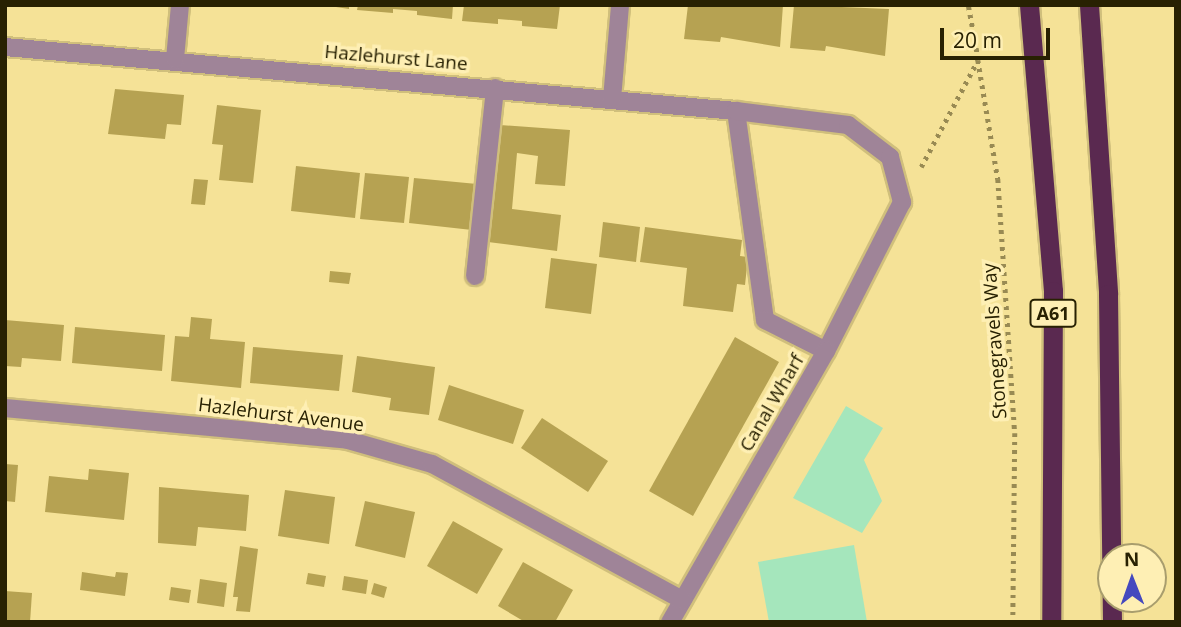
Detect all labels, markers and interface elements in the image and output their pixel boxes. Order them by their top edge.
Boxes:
scale bar [943,14,1053,58]
text: 20 m [953,26,1002,54]
street label: Hazlehurst Lane [323,40,469,76]
street label: Stonegravels Way [978,262,1012,420]
road number: A61 [1028,298,1078,328]
street label: Canal Wharf [735,350,809,456]
street label: Hazlehurst Avenue [197,394,365,436]
north arrow [1097,543,1167,613]
text: N [1124,546,1140,572]

